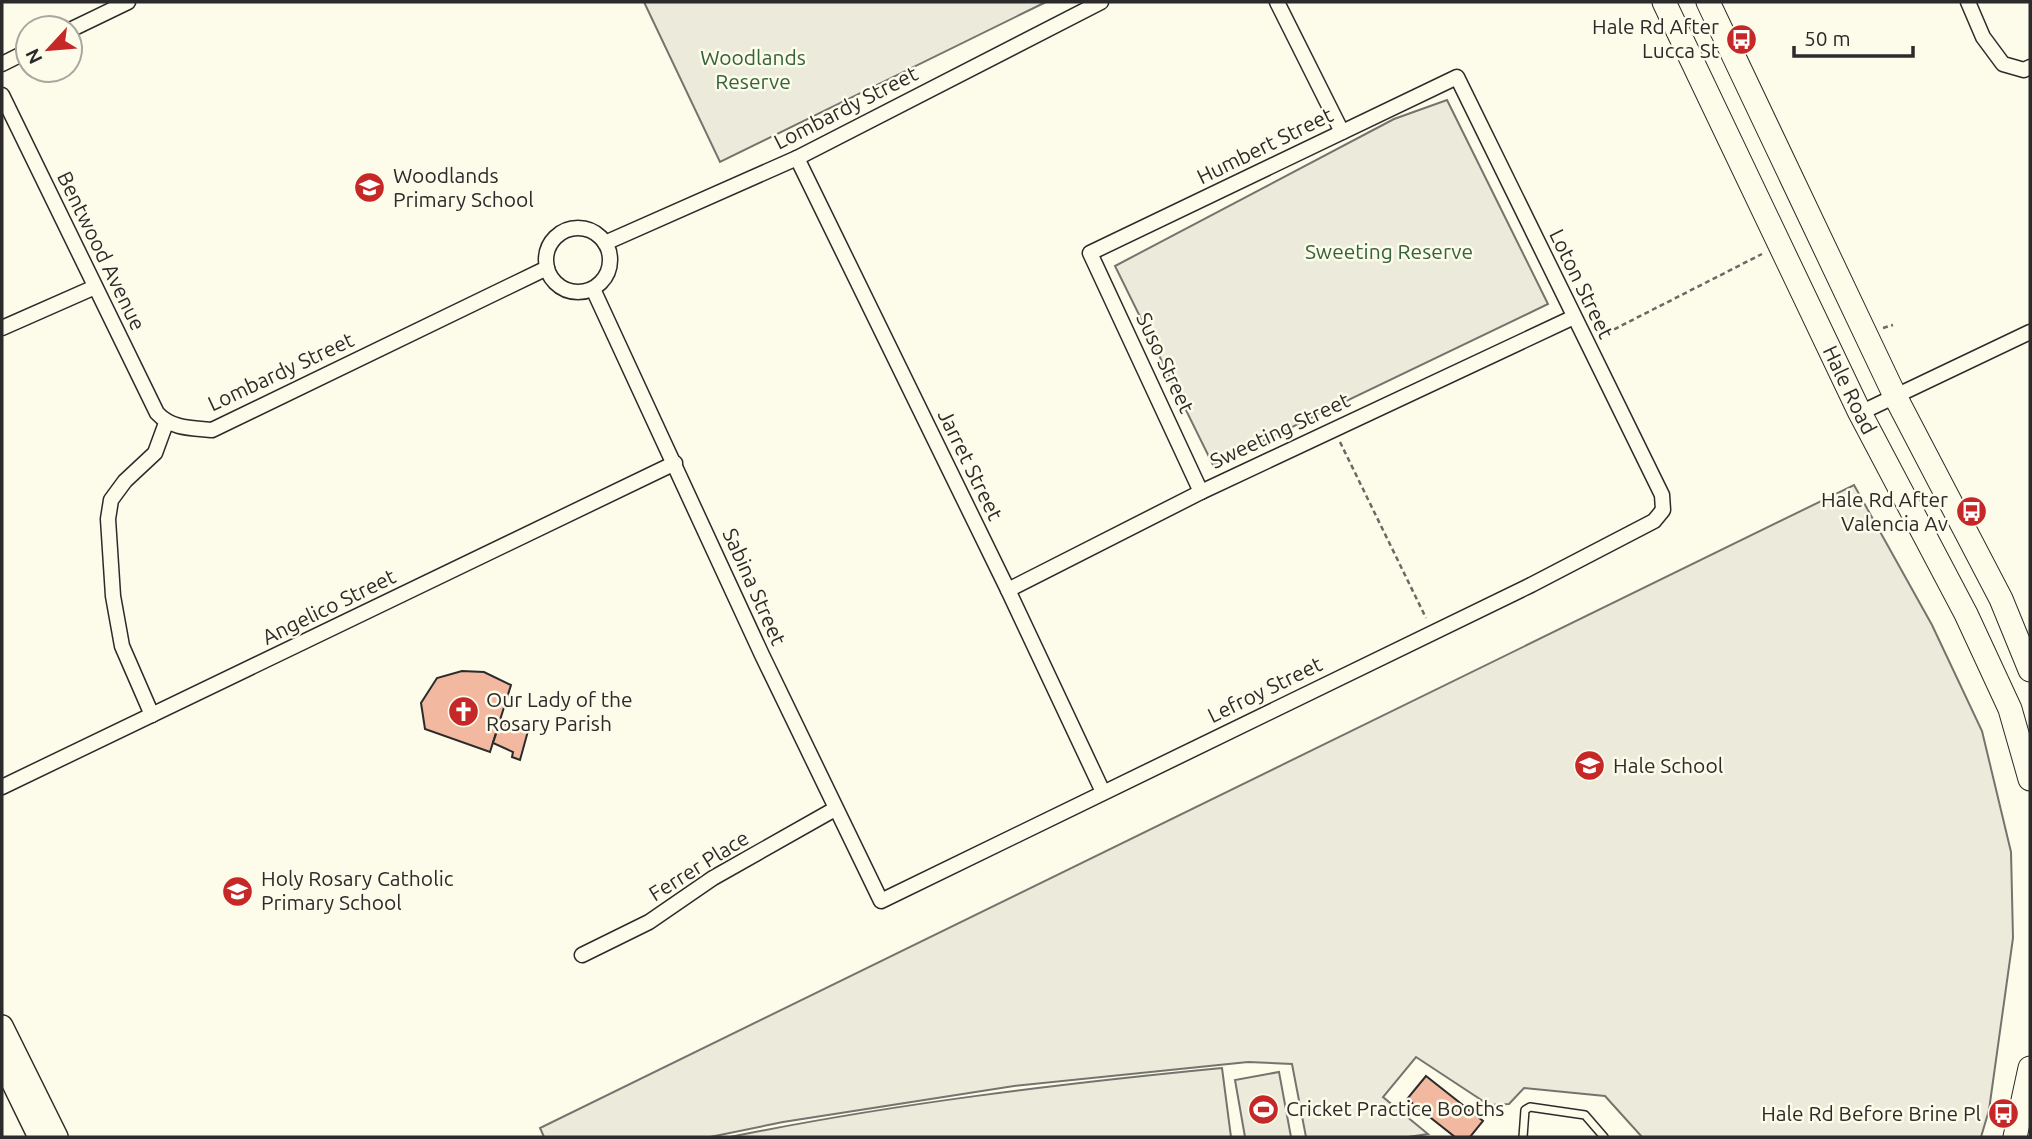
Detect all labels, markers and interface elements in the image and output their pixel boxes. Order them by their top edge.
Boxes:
north arrow [14,14,84,84]
place label: Hale Rd After Lucca St [1592,14,1719,62]
scale bar [1794,14,1913,58]
bus stop icon: Hale Rd After Lucca St [1725,22,1759,56]
text: 50 m [1804,26,1851,50]
text: N [21,45,47,68]
park label: Woodlands Reserve [700,45,806,93]
street label: Lombardy Street [770,61,921,154]
street label: Humbert Street [1193,102,1336,188]
place label: Woodlands Primary School [393,163,534,211]
street label: Bentwood Avenue [53,167,151,334]
school or university icon: Woodlands Primary School [353,171,387,205]
street label: Loton Street [1545,225,1619,342]
park label: Sweeting Reserve [1305,239,1473,263]
street label: Suso Street [1132,309,1200,417]
street label: Lombardy Street [204,327,357,415]
street label: Hale Road [1819,341,1882,438]
street label: Sweeting Street [1206,387,1353,473]
street label: Jarret Street [934,405,1008,524]
place label: Hale Rd After Valencia Av [1821,487,1948,535]
bus stop icon: Hale Rd After Valencia Av [1954,495,1988,529]
street label: Sabina Street [718,524,791,649]
street label: Angelico Street [258,563,399,649]
street label: Lefroy Street [1204,651,1326,727]
place label: Our Lady of the Rosary Parish [486,687,633,735]
church icon: Our Lady of the Rosary Parish [446,695,480,729]
school or university icon: Hale School [1573,749,1607,783]
place label: Hale School [1613,753,1723,777]
street label: Ferrer Place [644,825,753,905]
place label: Holy Rosary Catholic Primary School [261,866,454,914]
school or university icon: Holy Rosary Catholic Primary School [221,874,255,908]
sports icon: Cricket Practice Booths [1246,1092,1280,1126]
place label: Cricket Practice Booths [1286,1096,1504,1120]
bus stop icon: Hale Rd Before Brine Pl [1987,1097,2021,1131]
place label: Hale Rd Before Brine Pl [1761,1101,1981,1125]

